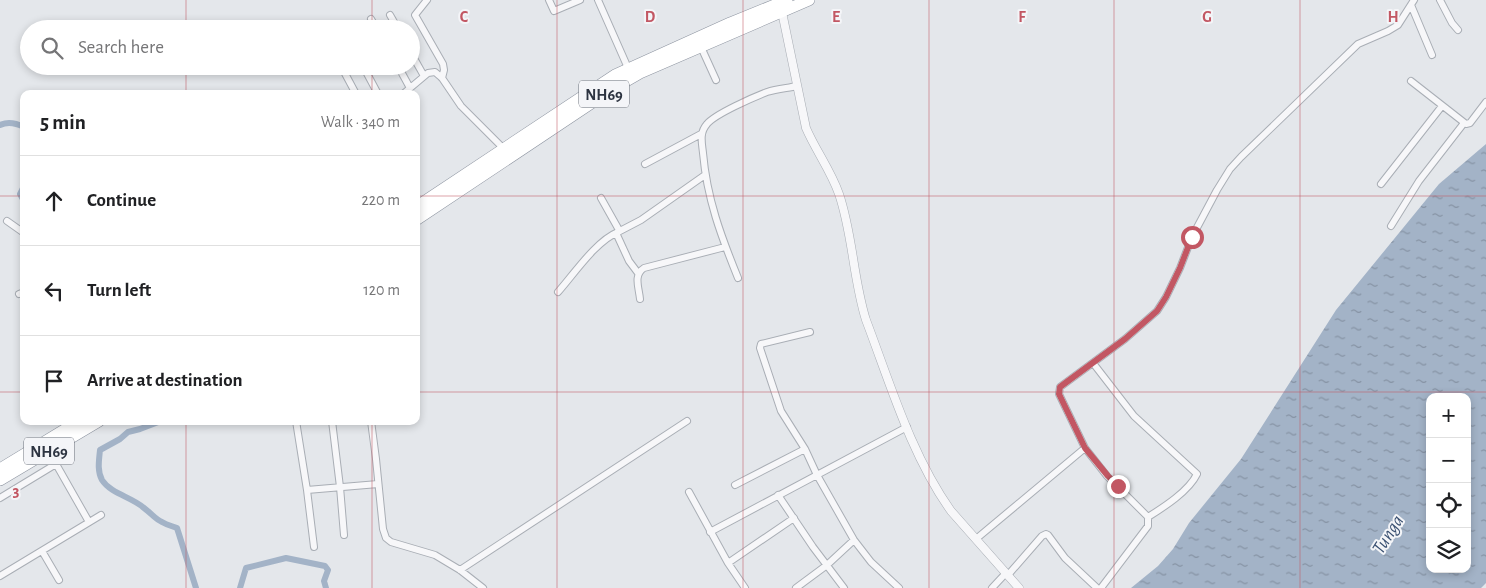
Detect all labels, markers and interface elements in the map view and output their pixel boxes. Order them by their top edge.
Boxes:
text: C [460,9,469,25]
text: D [645,9,656,25]
text: E [832,9,840,25]
text: F [1018,9,1026,25]
text: G [1202,9,1212,25]
text: H [1387,9,1399,25]
search box [20,20,420,75]
icon: search [38,34,66,62]
text: Search here [78,38,164,57]
road number: NH69 [579,80,629,108]
text: 5 min [40,112,86,133]
text: Walk · 340 m [321,114,400,130]
icon: ahead [40,187,68,215]
text: Continue [87,191,156,210]
text: 220 m [362,192,400,208]
route start [1181,226,1204,249]
icon: left [40,277,68,305]
text: Turn left [87,281,151,300]
text: 120 m [363,282,400,298]
icon: arrive [40,367,68,395]
text: Arrive at destination [87,371,243,390]
map controls [1426,393,1471,573]
button: + [1426,393,1471,438]
road number: NH69 [24,438,74,464]
button: − [1426,438,1471,483]
route end [1107,475,1130,498]
text: 3 [13,483,20,499]
button: locate [1426,483,1471,528]
water label: Tunga [1369,512,1407,558]
button: layers [1426,528,1471,573]

